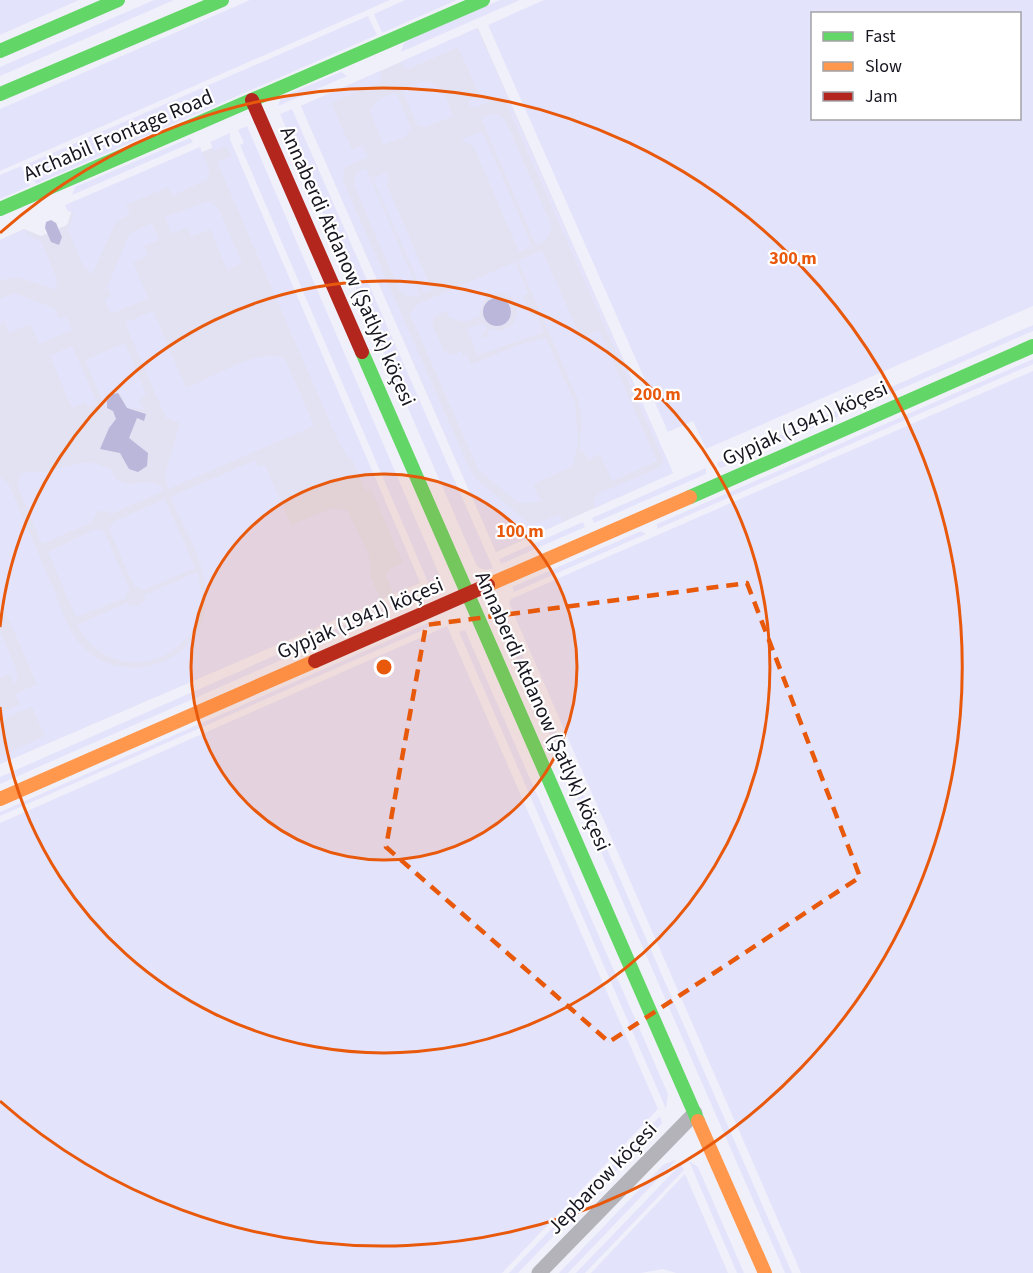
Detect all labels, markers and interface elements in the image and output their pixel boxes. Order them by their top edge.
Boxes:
legend [811,12,1021,120]
text: Fast [865,24,896,49]
text: Slow [865,54,902,79]
street label: Archabil Frontage Road [18,81,218,189]
text: Jam [865,84,898,109]
street label: Annaberdi Atdanow (Şatlyk) köçesi [273,121,423,411]
text: 300 m [769,246,817,271]
street label: Gypjak (1941) köçesi [717,373,893,473]
text: 200 m [633,382,681,407]
text: 100 m [496,519,544,544]
street label: Annaberdi Atdanow (Şatlyk) köçesi [468,566,618,856]
street label: Gypjak (1941) köçesi [272,569,448,667]
centre of rings [374,657,394,677]
street label: Jepbarow köçesi [540,1115,664,1241]

